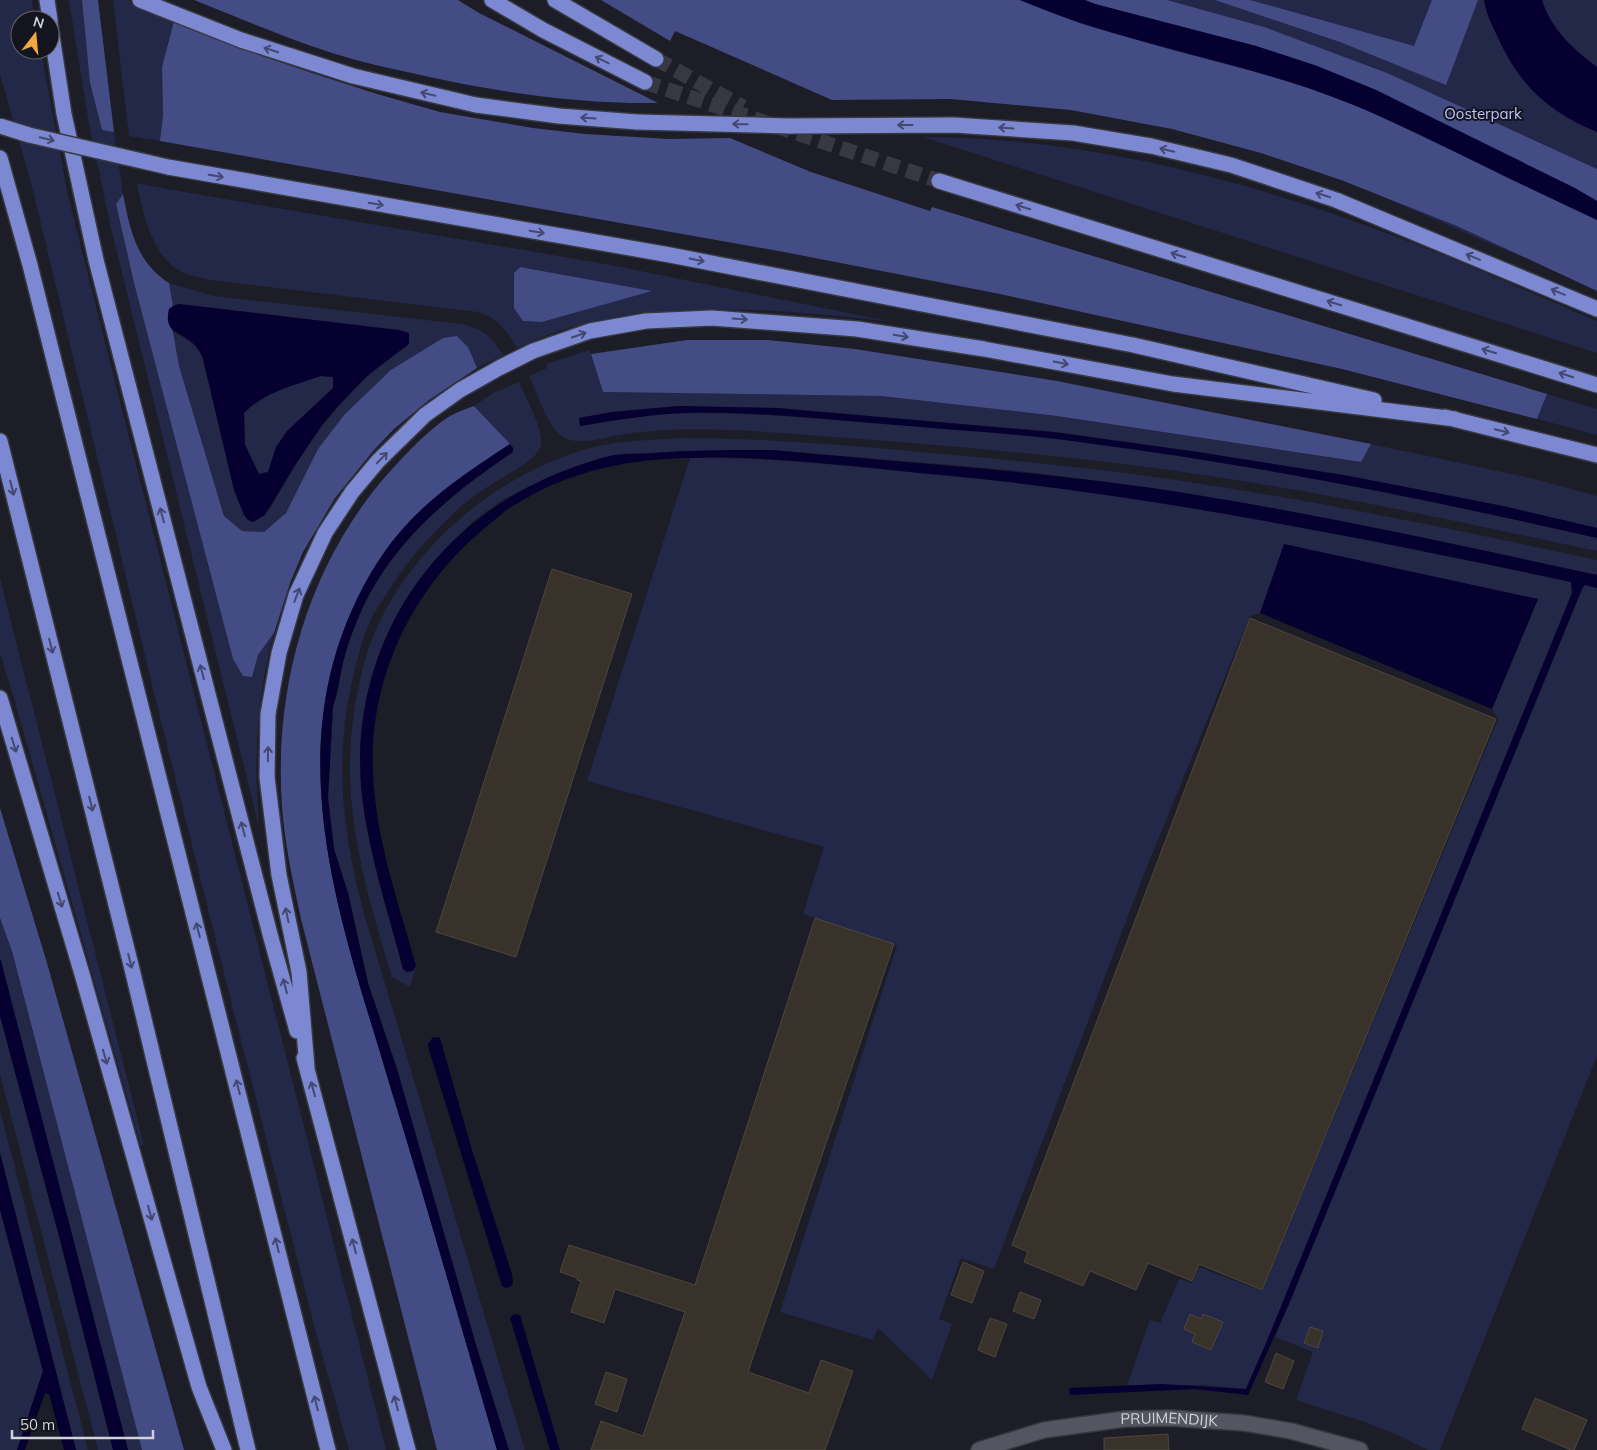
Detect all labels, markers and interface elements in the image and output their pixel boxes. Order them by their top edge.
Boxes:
north arrow [10,10,60,60]
text: N [31,12,46,33]
one-way arrow [264,45,280,55]
one-way arrow [594,55,609,65]
one-way arrow [420,89,436,98]
park label: Oosterpark [1444,104,1522,123]
one-way arrow [580,114,596,123]
one-way arrow [732,120,748,129]
one-way arrow [897,120,914,130]
one-way arrow [999,124,1015,133]
one-way arrow [39,135,55,144]
one-way arrow [1160,144,1176,154]
one-way arrow [208,171,224,181]
one-way arrow [1315,190,1331,200]
one-way arrow [368,199,384,209]
one-way arrow [1016,201,1032,211]
one-way arrow [528,227,544,237]
one-way arrow [1171,249,1187,259]
one-way arrow [1466,251,1481,260]
one-way arrow [688,256,704,265]
one-way arrow [1551,287,1566,296]
one-way arrow [1326,298,1342,307]
one-way arrow [731,315,747,324]
one-way arrow [571,330,586,339]
one-way arrow [893,331,909,341]
one-way arrow [1482,346,1497,355]
one-way arrow [1053,359,1069,369]
one-way arrow [1559,370,1575,380]
one-way arrow [1493,427,1509,436]
one-way arrow [376,452,388,464]
one-way arrow [8,480,17,496]
one-way arrow [156,507,166,523]
one-way arrow [292,588,302,603]
one-way arrow [47,637,57,653]
one-way arrow [197,664,207,680]
one-way arrow [9,736,19,752]
one-way arrow [263,746,272,762]
one-way arrow [87,795,96,811]
one-way arrow [238,822,247,838]
one-way arrow [56,892,66,908]
one-way arrow [282,907,292,923]
one-way arrow [193,922,203,938]
one-way arrow [126,953,136,969]
one-way arrow [279,979,289,995]
one-way arrow [101,1048,111,1064]
one-way arrow [233,1080,242,1096]
one-way arrow [307,1081,317,1097]
one-way arrow [145,1204,155,1220]
one-way arrow [272,1238,281,1254]
one-way arrow [349,1238,359,1254]
one-way arrow [311,1395,321,1411]
one-way arrow [391,1395,400,1411]
scale bar [12,1408,154,1440]
street label: PRUIMENDIJK [1120,1408,1219,1430]
text: 50 m [20,1415,55,1434]

